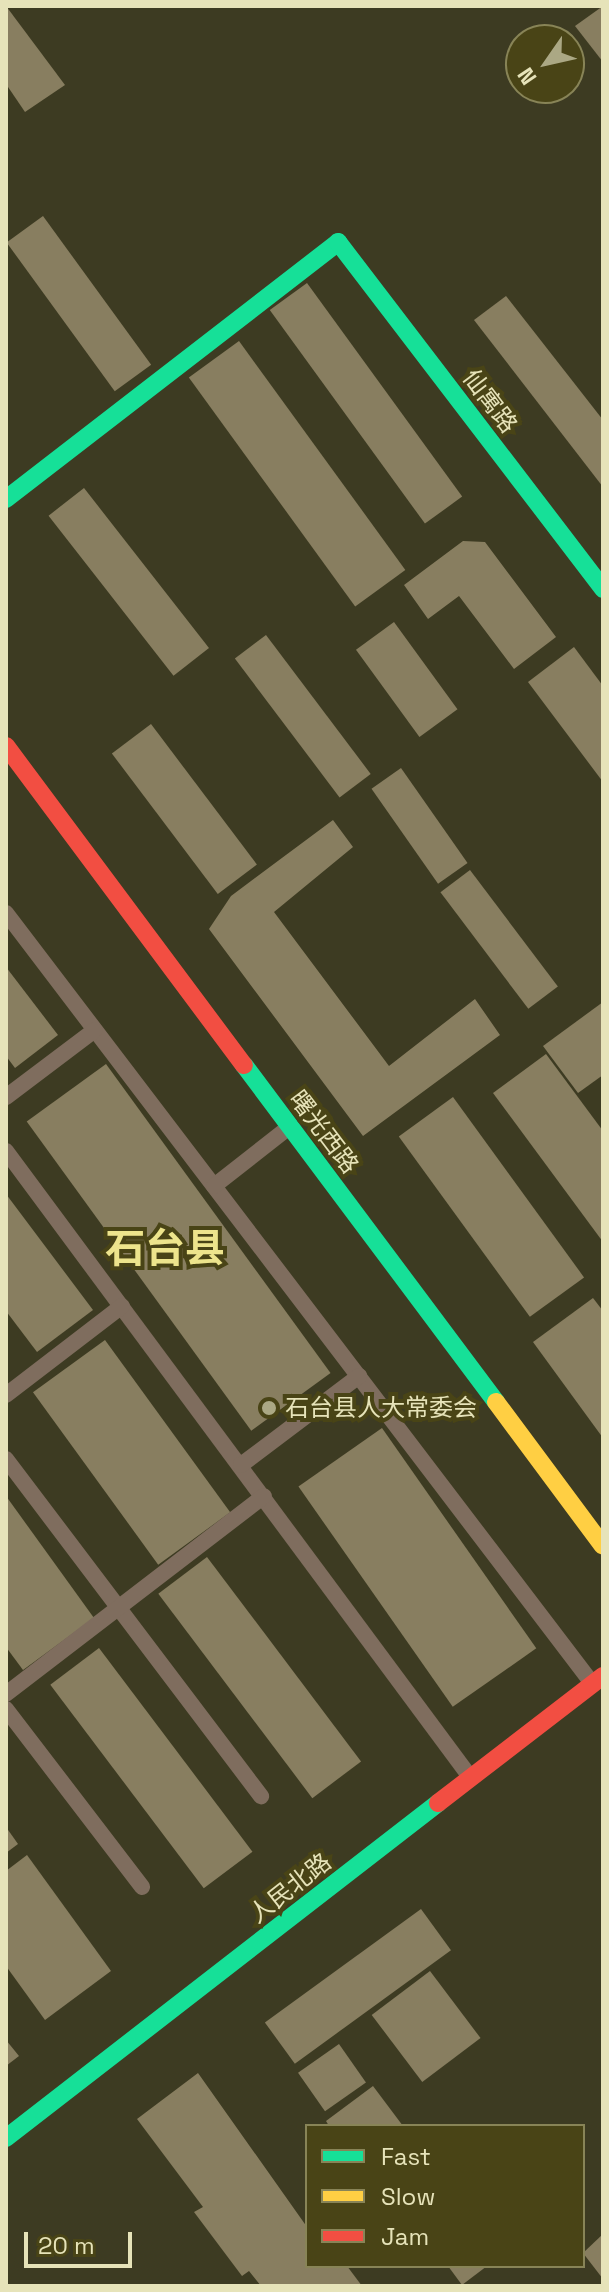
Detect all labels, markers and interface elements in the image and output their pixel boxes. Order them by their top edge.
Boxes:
north arrow [505,24,585,104]
text: N [511,62,542,90]
street label: 仙寓路 [457,364,523,438]
street label: 曙光西路 [284,1085,364,1179]
district label: 石台县 [105,1225,225,1273]
place label: 石台县人大常委会 [285,1394,477,1422]
marker: 石台县人大常委会 [260,1399,278,1417]
street label: 人民北路 [243,1847,337,1929]
legend [305,2124,585,2268]
text: Fast [381,2141,431,2172]
text: Slow [381,2181,435,2212]
scale bar [28,2216,136,2266]
text: Jam [381,2221,429,2252]
text: 20 m [38,2230,95,2261]

